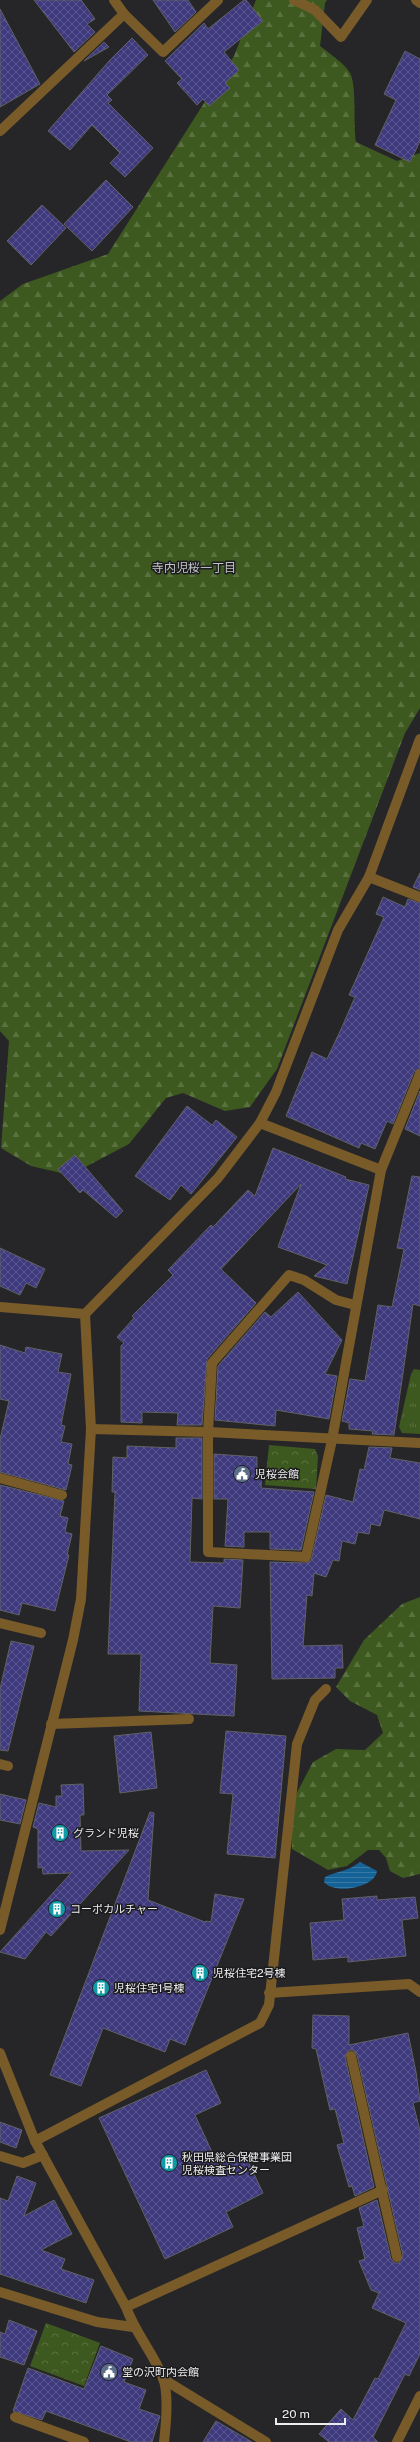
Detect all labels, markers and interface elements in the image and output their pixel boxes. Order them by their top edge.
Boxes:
district label: 寺内児桜一丁目 [152,561,236,575]
public building icon: 児桜会館 [232,1464,252,1484]
place label: 児桜会館 [255,1468,299,1480]
building icon: グランド児桜 [50,1823,70,1843]
place label: グランド児桜 [73,1827,139,1839]
building icon: コーポカルチャー [47,1899,67,1919]
place label: コーポカルチャー [70,1903,158,1915]
building icon: 児桜住宅2号棟 [190,1963,210,1983]
place label: 児桜住宅2号棟 [213,1967,286,1979]
building icon: 児桜住宅1号棟 [91,1978,111,1998]
place label: 児桜住宅1号棟 [114,1982,184,1994]
place label: 秋田県総合保健事業団 児桜検査センター [182,2151,292,2176]
building icon: 秋田県総合保健事業団 児桜検査センター [159,2153,179,2173]
public building icon: 堂の沢町内会館 [99,2362,119,2382]
place label: 堂の沢町内会館 [122,2366,199,2378]
scale bar [276,2400,345,2426]
text: 20 m [282,2407,310,2421]

